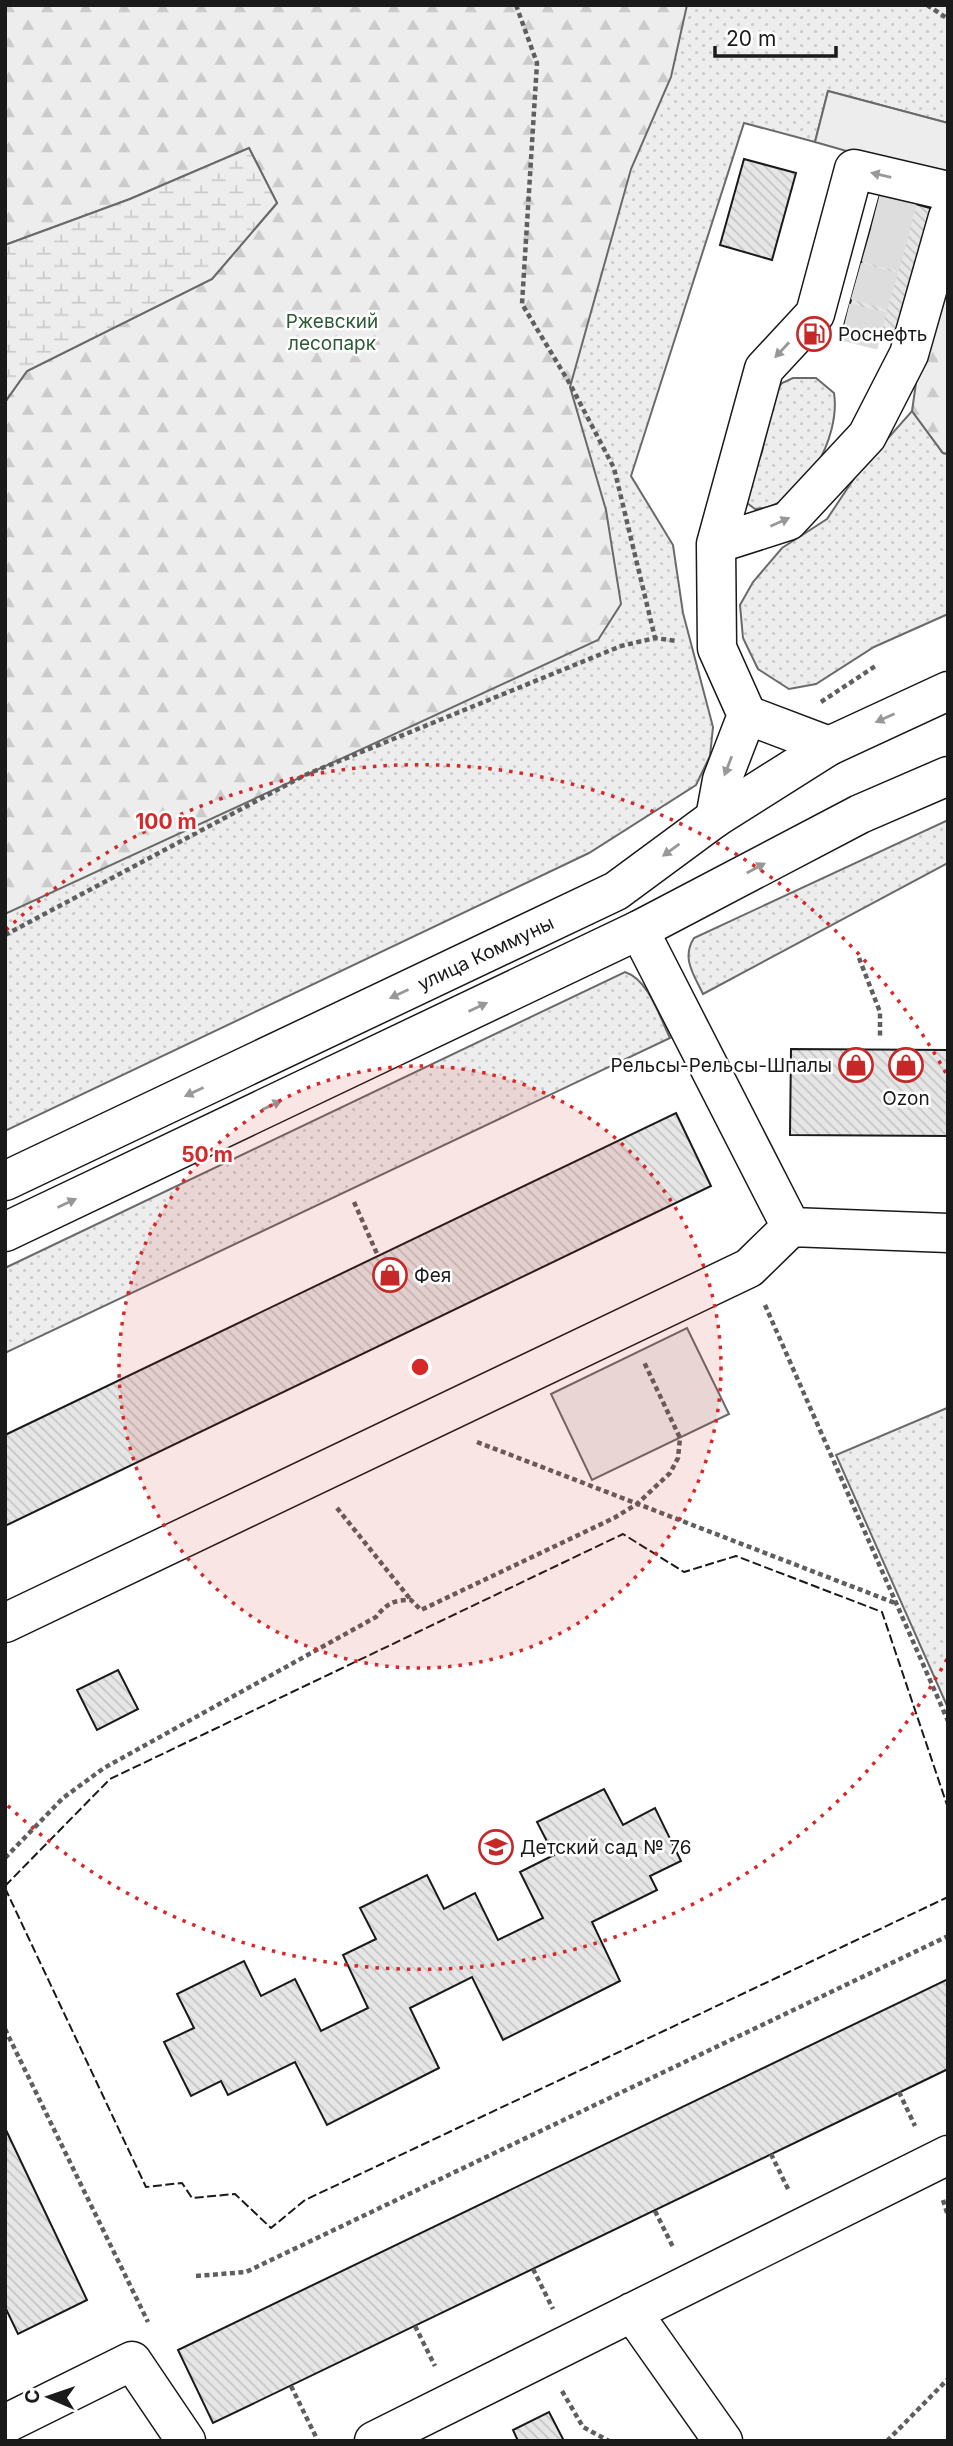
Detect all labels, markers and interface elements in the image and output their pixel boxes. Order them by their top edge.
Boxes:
scale bar [715,14,836,58]
text: 20 m [726,26,776,51]
one-way arrow [870,169,892,180]
park label: Ржевский лесопарк [286,310,378,355]
fuel station icon: Роснефть [795,315,833,353]
place label: Роснефть [838,323,927,346]
one-way arrow [774,341,790,359]
one-way arrow [770,516,791,528]
one-way arrow [875,712,895,724]
one-way arrow [722,755,733,776]
text: 100 m [135,809,197,834]
one-way arrow [662,843,680,857]
one-way arrow [746,863,766,874]
street label: улица Коммуны [414,911,558,995]
one-way arrow [389,988,409,999]
one-way arrow [468,1001,488,1013]
shop icon: Рельсы-Рельсы-Шпалы [837,1046,875,1084]
shop icon: Ozon [887,1046,925,1084]
place label: Рельсы-Рельсы-Шпалы [611,1054,832,1077]
one-way arrow [184,1086,204,1097]
place label: Ozon [882,1087,930,1110]
one-way arrow [262,1099,282,1111]
text: 50 m [181,1142,233,1167]
one-way arrow [57,1197,77,1208]
shop icon: Фея [371,1256,409,1294]
place label: Фея [414,1264,451,1287]
centre of rings [408,1355,432,1379]
school or university icon: Детский сад № 76 [477,1828,515,1866]
place label: Детский сад № 76 [520,1836,691,1859]
north arrow [14,2362,84,2432]
text: С [21,2389,44,2404]

